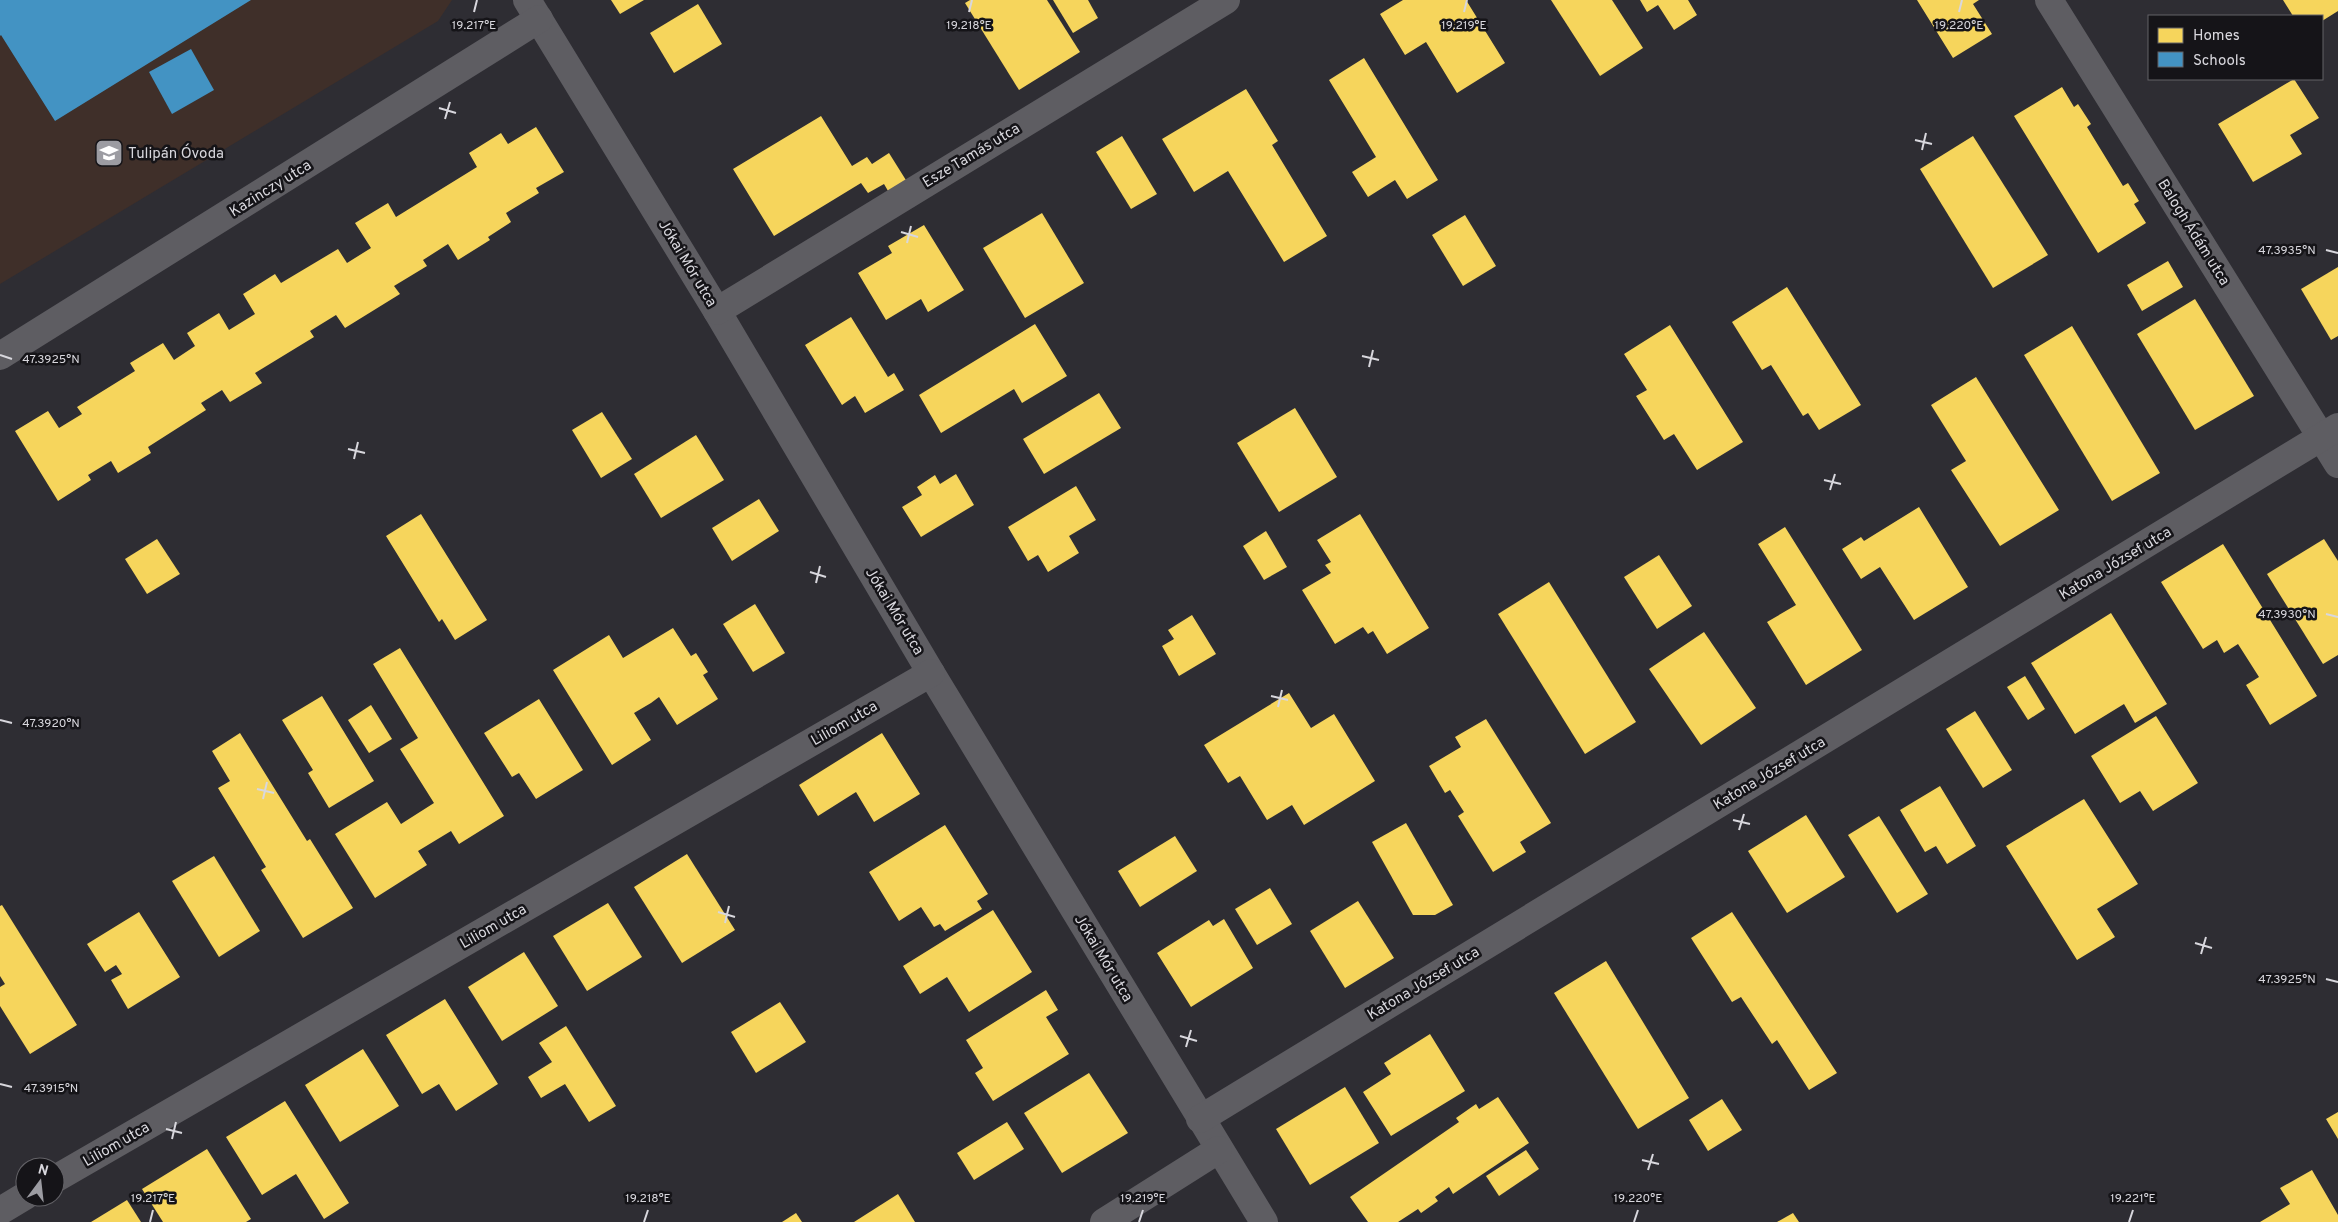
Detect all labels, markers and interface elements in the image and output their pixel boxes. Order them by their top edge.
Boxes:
legend [2148,15,2323,80]
text: 19.217°E [452,18,496,34]
text: 19.218°E [946,18,992,34]
text: 19.219°E [1441,18,1487,34]
text: 19.220°E [1935,18,1983,34]
text: Homes [2193,27,2240,46]
text: Schools [2193,52,2246,71]
street label: Esze Tamás utca [920,120,1024,193]
school or university icon: Tulipán Óvoda [94,138,124,168]
place label: Tulipán Óvoda [128,143,224,164]
street label: Kazinczy utca [226,157,315,222]
street label: Balogh Ádám utca [2152,175,2234,290]
street label: Jókai Mór utca [653,217,720,311]
text: 47.3935°N [2258,243,2316,259]
text: 47.3925°N [22,352,80,368]
street label: Katona József utca [2056,523,2175,605]
street label: Jókai Mór utca [860,565,927,659]
text: 47.3930°N [2258,607,2316,623]
street label: Liliom utca [808,698,881,751]
text: 47.3920°N [22,716,80,732]
street label: Katona József utca [1710,733,1829,815]
street label: Liliom utca [457,901,530,954]
street label: Jókai Mór utca [1069,912,1136,1006]
street label: Katona József utca [1364,943,1483,1025]
text: 47.3925°N [2258,972,2316,988]
text: 47.3915°N [24,1081,78,1097]
street label: Liliom utca [80,1119,153,1172]
north arrow [15,1157,65,1207]
text: N [36,1161,50,1180]
text: 19.217°E [131,1191,175,1207]
text: 19.218°E [625,1191,671,1207]
text: 19.219°E [1120,1191,1166,1207]
text: 19.220°E [1614,1191,1662,1207]
text: 19.221°E [2110,1191,2156,1207]

